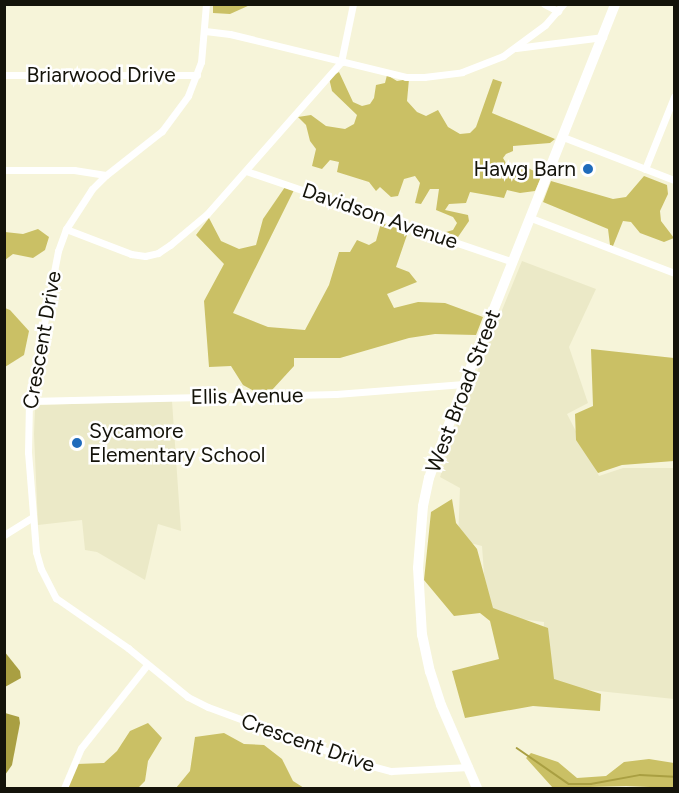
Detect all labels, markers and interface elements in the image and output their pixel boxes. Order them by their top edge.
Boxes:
street label: Briarwood Drive [26,62,176,88]
place label: Hawg Barn [474,156,576,182]
marker: Hawg Barn [581,162,595,176]
street label: Davidson Avenue [299,178,461,254]
street label: Crescent Drive [17,269,67,411]
street label: West Broad Street [420,306,506,476]
street label: Ellis Avenue [191,382,303,410]
place label: Sycamore Elementary School [89,418,265,468]
marker: Sycamore Elementary School [70,436,84,450]
street label: Crescent Drive [238,708,378,778]

